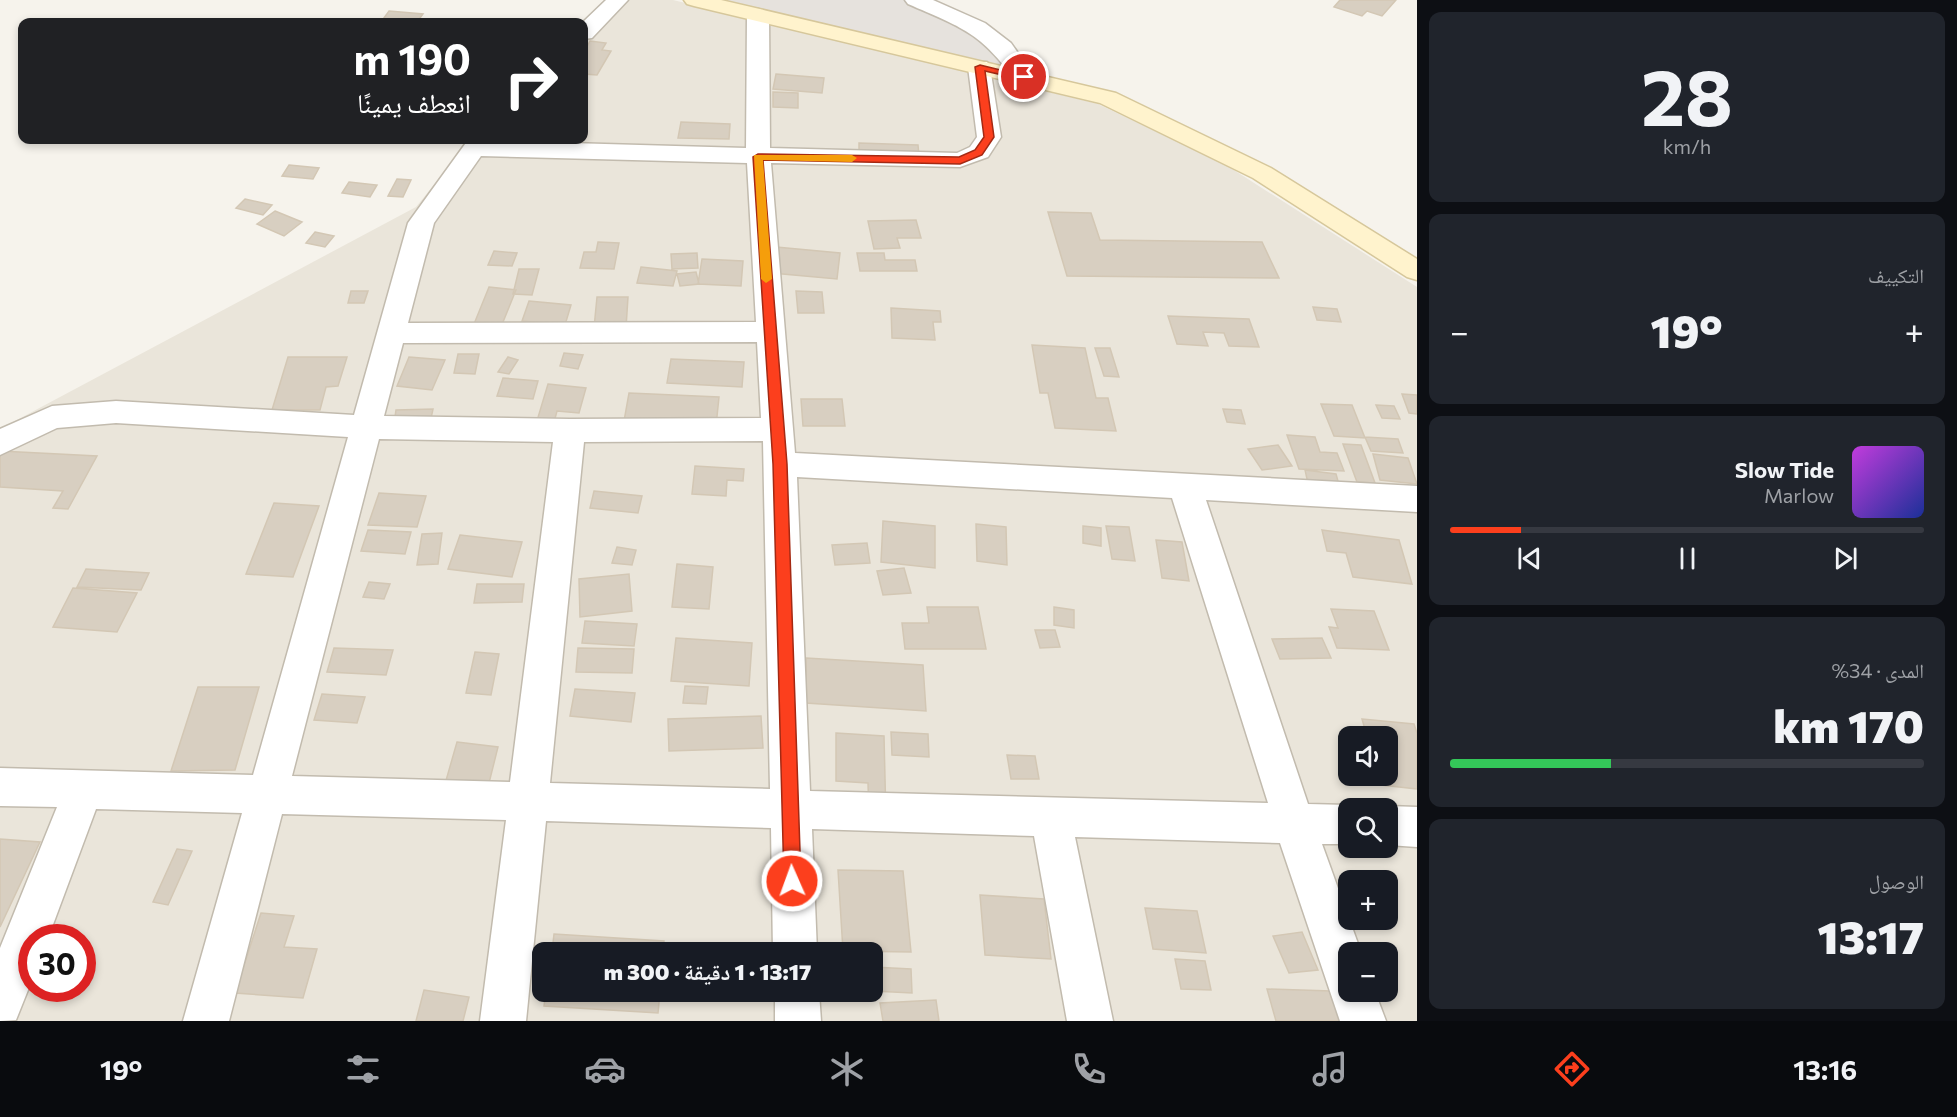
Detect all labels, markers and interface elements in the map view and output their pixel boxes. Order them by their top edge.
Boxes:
text: 190 m [353,32,471,84]
icon: right [492,42,570,120]
text: 28 [1641,47,1733,142]
pin [998,51,1049,102]
icon: arrive [1007,60,1040,93]
text: انعطف يمينًا [357,86,471,119]
text: km/h [1663,134,1711,158]
text: التكييف [1868,263,1924,287]
text: 19° [1651,302,1723,357]
text: − [1450,310,1469,351]
text: + [1905,310,1924,351]
text: Slow Tide [1735,456,1834,483]
text: Marlow [1764,483,1834,507]
icon: previous [1513,542,1546,575]
icon: pause [1671,542,1704,575]
icon: next [1829,542,1862,575]
text: المدى · 34% [1831,658,1924,682]
text: 170 km [1773,697,1924,752]
map controls [1338,726,1398,1002]
button: sound [1338,726,1398,786]
button: search [1338,798,1398,858]
position arrow [760,849,824,913]
text: الوصول [1869,869,1924,893]
button: + [1338,870,1398,930]
text: 13:17 [1818,908,1924,963]
speed limit sign: 30 [18,924,96,1002]
button: − [1338,942,1398,1002]
text: 13:17 · 1 دقيقة · 300 m [604,958,811,985]
icon: filters [342,1048,384,1090]
icon: car [584,1048,626,1090]
icon: climate [826,1048,868,1090]
icon: phone [1068,1048,1110,1090]
icon: music [1309,1048,1351,1090]
icon: directions [1551,1048,1593,1090]
text: 19° [100,1053,142,1086]
text: 13:16 [1793,1053,1857,1086]

